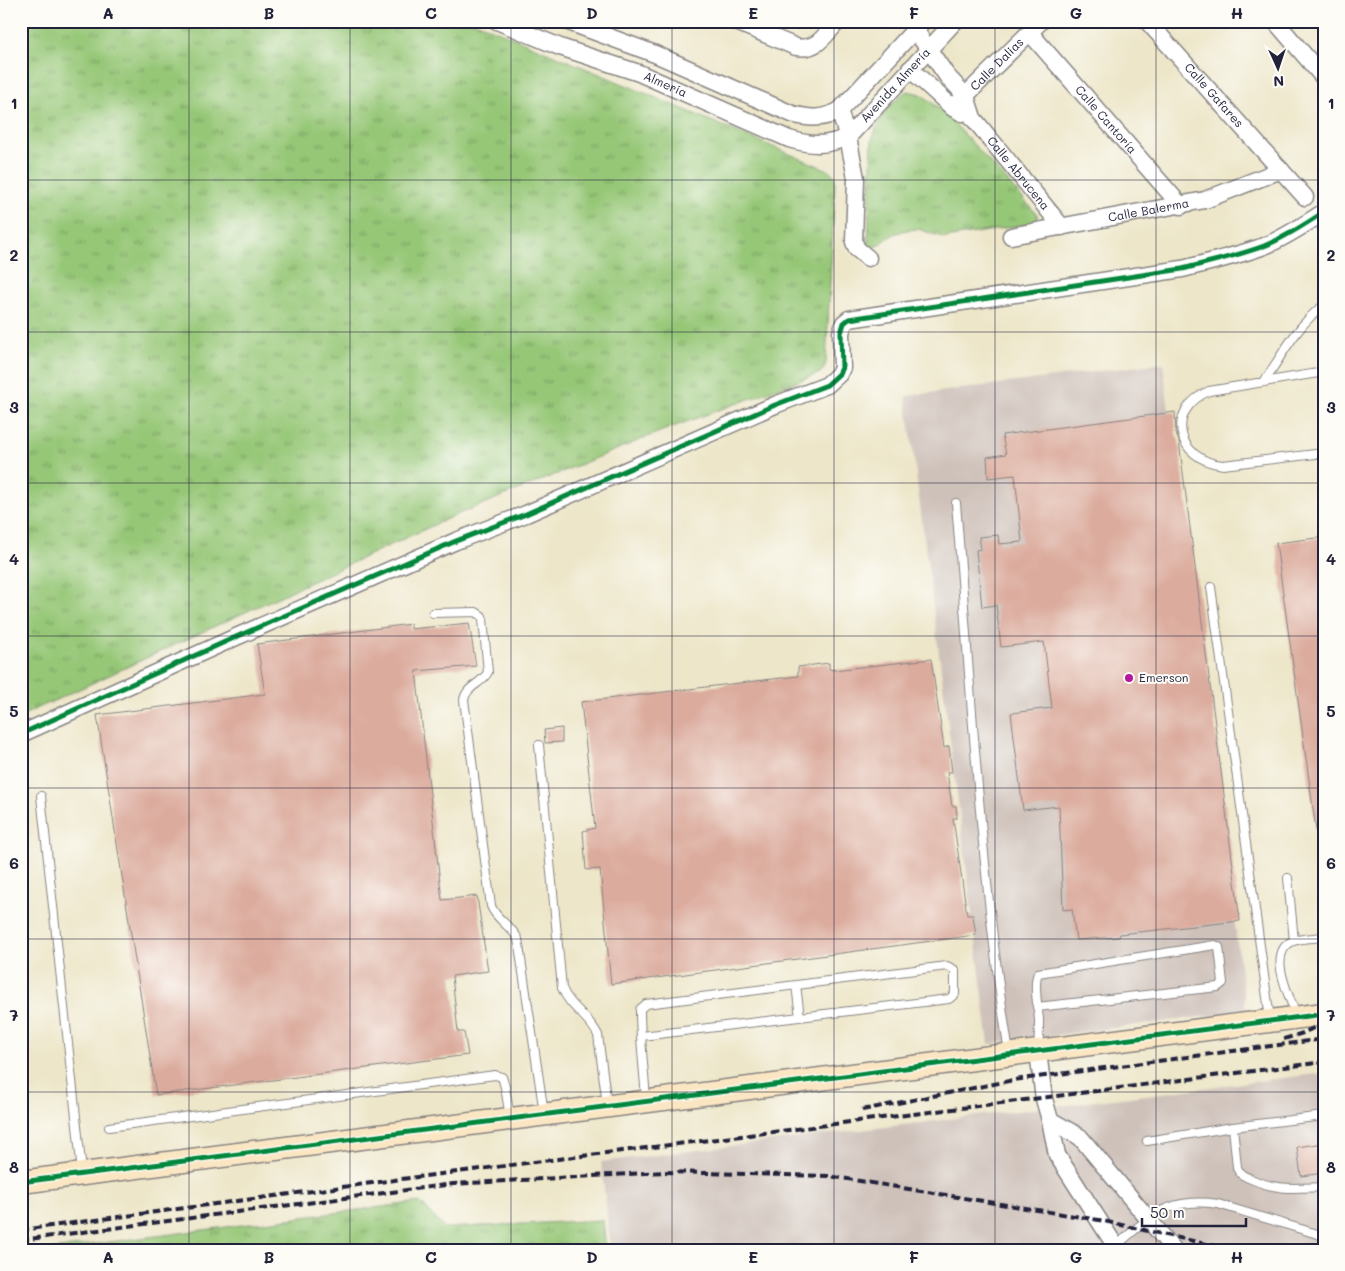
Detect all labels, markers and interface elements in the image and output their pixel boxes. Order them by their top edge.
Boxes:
text: A [102,2,114,23]
text: B [264,2,274,23]
text: C [425,2,437,23]
text: D [586,2,598,23]
text: E [748,2,758,23]
text: F [909,2,919,23]
text: G [1070,2,1082,23]
text: H [1231,2,1243,23]
street label: Calle Dalias [966,34,1027,94]
north arrow [1252,42,1302,92]
street label: Avenida Almería [857,44,933,125]
street label: Calle Gafares [1181,59,1248,130]
street label: Almería [642,67,690,100]
text: N [1273,72,1285,91]
street label: Calle Cantoría [1072,81,1141,157]
text: 1 [10,92,18,113]
text: 1 [1327,92,1335,113]
street label: Calle Abrucena [984,133,1054,213]
street label: Calle Balerma [1107,194,1190,225]
text: 2 [10,244,19,265]
text: 2 [1327,244,1336,265]
text: 3 [9,396,19,417]
text: 3 [1326,396,1336,417]
text: 4 [9,548,19,569]
text: 4 [1326,548,1336,569]
place label: Emerson [1139,669,1189,685]
marker: Emerson [1123,672,1135,684]
text: 5 [9,700,19,721]
text: 5 [1326,700,1336,721]
text: 6 [9,852,19,873]
text: 6 [1326,852,1336,873]
text: 7 [10,1004,19,1025]
text: 7 [1327,1004,1336,1025]
text: 8 [9,1156,19,1177]
text: 8 [1326,1156,1336,1177]
scale bar [1142,1196,1246,1228]
text: 50 m [1150,1202,1185,1222]
text: A [102,1246,114,1267]
text: B [264,1246,274,1267]
text: C [425,1246,437,1267]
text: D [586,1246,598,1267]
text: E [748,1246,758,1267]
text: F [909,1246,919,1267]
text: G [1070,1246,1082,1267]
text: H [1231,1246,1243,1267]

